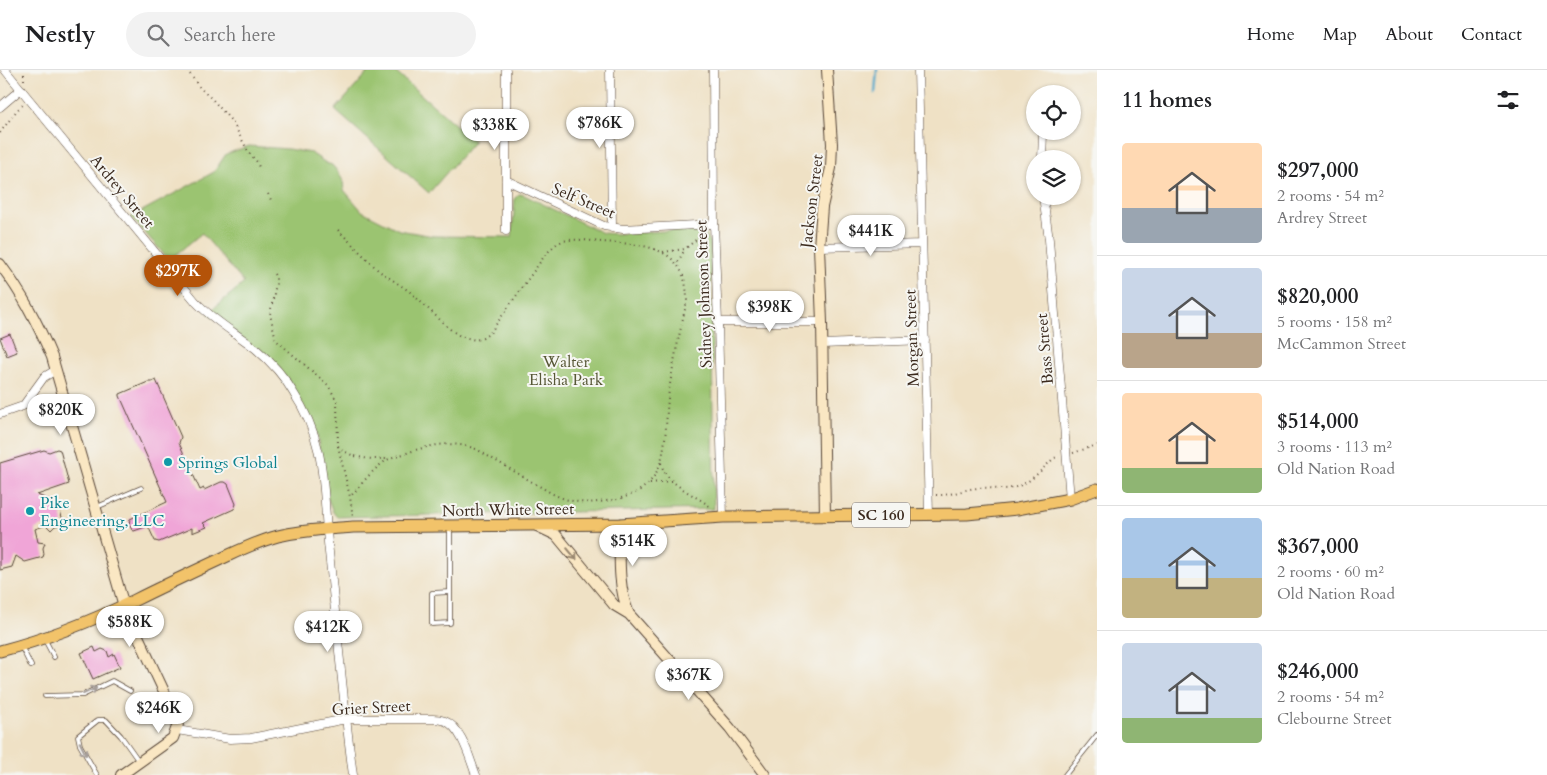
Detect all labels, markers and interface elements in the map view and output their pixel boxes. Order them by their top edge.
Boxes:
search box [126,12,476,57]
text: Nestly [25,18,96,51]
icon: search [144,21,172,49]
text: Search here [184,22,276,48]
text: Home [1247,22,1295,47]
text: Map [1323,22,1357,47]
text: About [1385,22,1433,47]
text: Contact [1461,22,1522,47]
map controls [1026,85,1081,205]
button: locate [1026,85,1081,140]
text: 11 homes [1122,86,1212,115]
icon: filters [1494,86,1522,114]
pin: $786K [565,106,635,149]
pin: $338K [460,108,530,151]
text: $786K [577,112,623,134]
text: $338K [472,114,518,136]
street label: Ardrey Street [85,150,160,233]
button: layers [1026,150,1081,205]
street label: Jackson Street [795,153,829,251]
text: $297,000 [1277,156,1358,185]
icon: home [1162,163,1222,223]
street label: Self Street [548,178,619,224]
text: 2 rooms · 54 m² [1277,185,1384,207]
text: Ardrey Street [1277,207,1367,229]
pin: $441K [836,214,906,257]
street label: Sidney Johnson Street [690,220,718,368]
text: $441K [848,220,894,242]
pin: $297K [143,254,213,297]
text: $297K [155,260,201,282]
text: $820,000 [1277,282,1358,311]
icon: home [1162,288,1222,348]
street label: Morgan Street [899,289,925,387]
pin: $398K [735,290,805,333]
text: $398K [747,296,793,318]
text: 5 rooms · 158 m² [1277,311,1392,333]
street label: Bass Street [1031,312,1059,385]
text: McCammon Street [1277,333,1406,355]
park label: Walter Elisha Park [529,351,604,391]
pin: $820K [26,394,96,436]
text: $820K [38,399,84,421]
text: $514,000 [1277,407,1358,436]
icon: home [1162,413,1222,473]
text: 3 rooms · 113 m² [1277,436,1392,458]
place label: Springs Global [178,452,278,474]
marker: Springs Global [162,456,174,468]
text: Old Nation Road [1277,458,1395,480]
place label: Pike Engineering, LLC [40,492,164,532]
street label: North White Street [442,498,574,522]
road number: SC 160 [852,502,910,528]
marker: Pike Engineering, LLC [24,505,36,517]
pin: $514K [598,524,668,567]
text: $514K [610,530,656,552]
text: $367,000 [1277,532,1358,561]
icon: home [1162,538,1222,598]
one-way arrow [566,547,577,560]
text: 2 rooms · 60 m² [1277,561,1384,583]
text: Old Nation Road [1277,583,1395,605]
pin: $588K [95,606,165,648]
pin: $412K [293,610,363,653]
text: $588K [107,611,153,633]
text: $412K [305,616,351,638]
text: $246,000 [1277,657,1358,686]
pin: $367K [654,658,724,701]
icon: home [1162,663,1222,723]
text: $367K [666,664,712,686]
one-way arrow [82,686,97,696]
text: 2 rooms · 54 m² [1277,686,1384,708]
pin: $246K [124,692,194,734]
street label: Grier Street [331,695,411,721]
text: $246K [136,697,182,719]
text: Clebourne Street [1277,708,1392,730]
one-way arrow [79,741,88,756]

